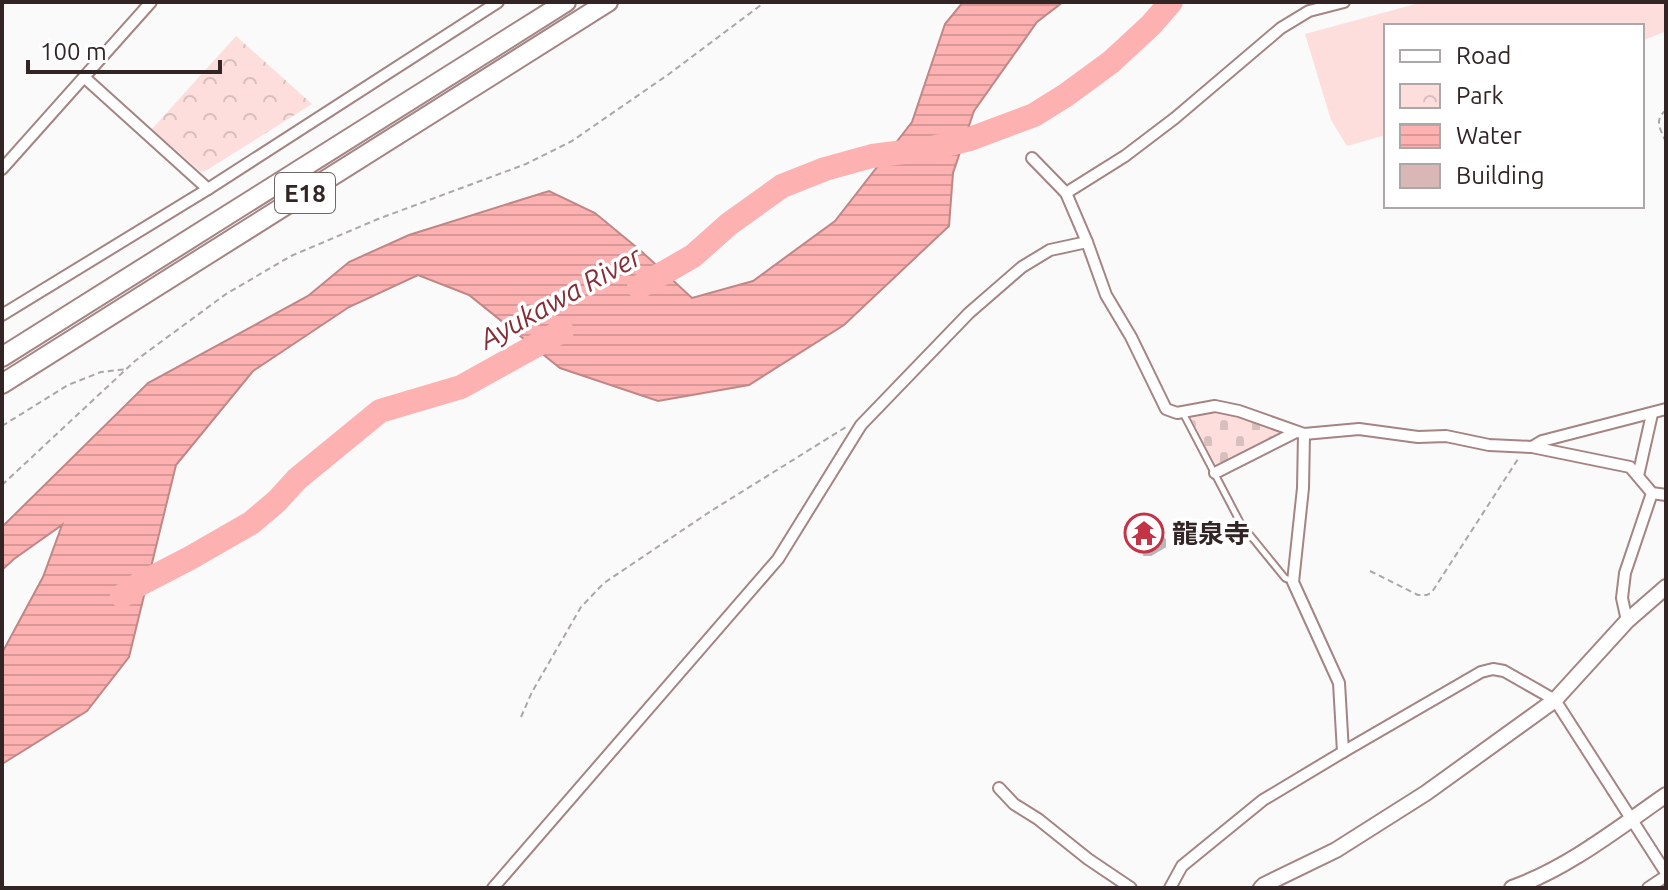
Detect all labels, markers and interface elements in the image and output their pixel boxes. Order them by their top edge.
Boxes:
scale bar [28,24,220,74]
legend [1384,24,1644,208]
text: 100 m [40,38,107,65]
text: Road [1456,42,1511,69]
text: Park [1456,82,1504,109]
text: Water [1456,122,1522,149]
text: Building [1456,162,1544,189]
road number: E18 [275,173,335,213]
water label: Ayukawa River [472,239,647,355]
temple icon: 龍泉寺 [1123,512,1165,554]
place label: 龍泉寺 [1172,519,1250,548]

